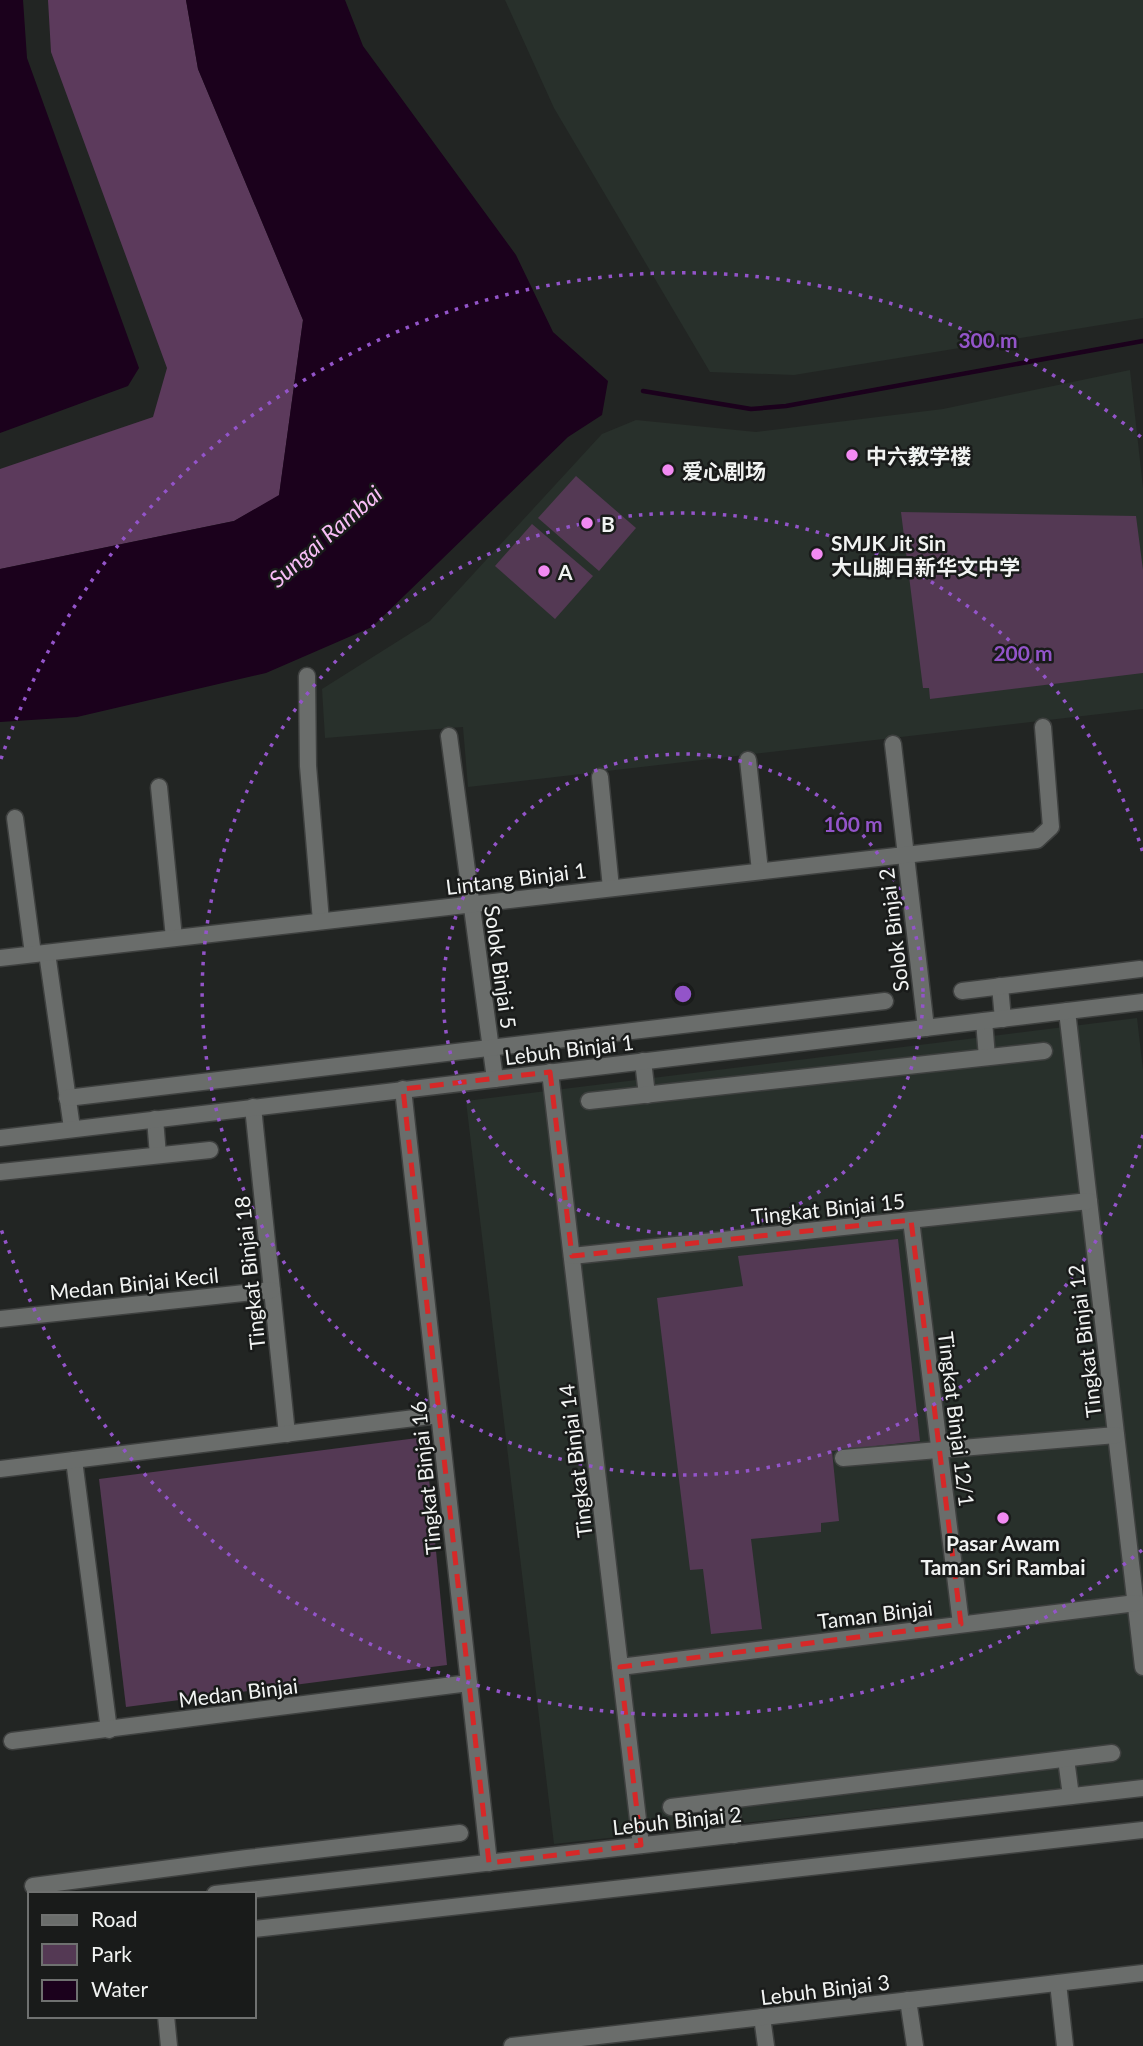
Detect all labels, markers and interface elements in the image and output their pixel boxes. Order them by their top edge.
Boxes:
text: 300 m [958,327,1018,352]
place label: 中六教学楼 [866,443,971,468]
marker: 中六教学楼 [844,447,860,463]
place label: 爱心剧场 [682,458,766,483]
marker: 爱心剧场 [660,462,676,478]
water label: Sungai Rambai [263,479,387,593]
place label: B [601,511,615,536]
marker: B [579,515,595,531]
place label: SMJK Jit Sin 大山脚日新华文中学 [831,530,1020,579]
marker: SMJK Jit Sin 大山脚日新华文中学 [809,546,825,562]
place label: A [557,559,573,584]
marker: A [536,563,552,579]
text: 200 m [993,640,1053,665]
text: 100 m [823,811,883,836]
street label: Lintang Binjai 1 [444,857,588,899]
street label: Solok Binjai 2 [873,867,913,993]
street label: Solok Binjai 5 [480,904,522,1030]
centre of rings [671,982,695,1006]
street label: Lebuh Binjai 1 [503,1029,635,1069]
street label: Tingkat Binjai 15 [750,1188,906,1228]
street label: Tingkat Binjai 18 [229,1195,269,1351]
street label: Medan Binjai Kecil [48,1262,220,1304]
street label: Tingkat Binjai 12 [1062,1263,1106,1419]
street label: Tingkat Binjai 12/1 [934,1330,980,1508]
street label: Tingkat Binjai 14 [553,1383,597,1539]
street label: Tingkat Binjai 16 [405,1400,445,1556]
marker: Pasar Awam Taman Sri Rambai [995,1510,1011,1526]
place label: Pasar Awam Taman Sri Rambai [920,1530,1086,1579]
street label: Taman Binjai [816,1595,934,1633]
street label: Medan Binjai [177,1672,299,1712]
street label: Lebuh Binjai 2 [611,1801,743,1839]
legend [28,1892,256,2018]
text: Road [91,1906,138,1931]
text: Park [91,1941,132,1966]
street label: Lebuh Binjai 3 [759,1969,891,2009]
text: Water [91,1976,148,2001]

